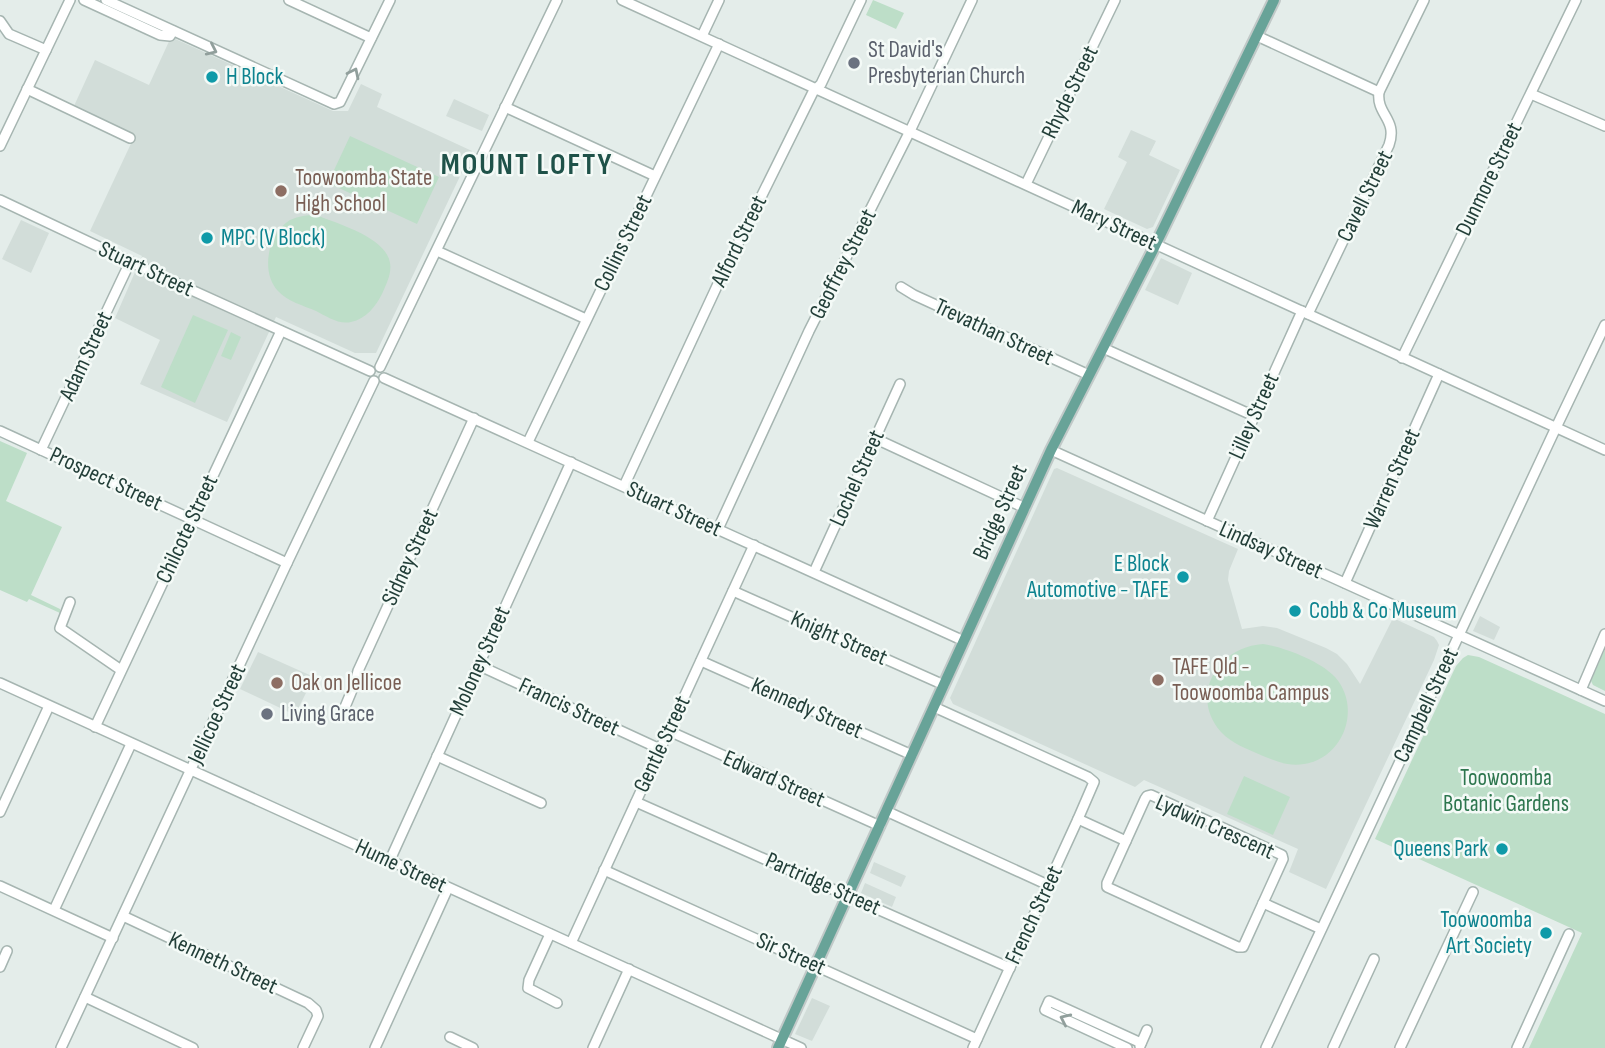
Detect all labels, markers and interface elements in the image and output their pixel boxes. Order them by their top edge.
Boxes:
place label: St David's Presbyterian Church [868,36,1025,90]
one-way arrow [205,41,217,55]
street label: Rhyde Street [1035,41,1105,143]
marker: St David's Presbyterian Church [846,55,862,71]
place label: H Block [226,63,284,91]
one-way arrow [346,68,360,80]
marker: H Block [204,69,220,85]
street label: Dunmore Street [1450,118,1528,240]
street label: Cavell Street [1331,146,1399,246]
district label: MOUNT LOFTY [441,147,613,183]
place label: Toowoomba State High School [295,164,432,218]
marker: Toowoomba State High School [273,183,289,199]
street label: Collins Street [588,190,658,296]
street label: Alford Street [704,191,773,292]
street label: Mary Street [1067,193,1161,257]
street label: Geoffrey Street [803,204,883,324]
place label: MPC (V Block) [221,224,325,252]
marker: MPC (V Block) [199,230,215,246]
street label: Stuart Street [94,235,198,303]
street label: Trevathan Street [930,292,1058,372]
street label: Adam Street [53,307,119,406]
street label: Lilley Street [1223,369,1285,463]
street label: Warren Street [1357,424,1427,534]
street label: Lochel Street [823,425,891,531]
street label: Prospect Street [45,441,167,517]
street label: Bridge Street [967,460,1033,564]
street label: Chilcote Street [150,470,224,588]
street label: Stuart Street [622,475,726,543]
street label: Sidney Street [375,504,445,610]
street label: Lindsay Street [1215,515,1327,585]
place label: E Block Automotive - TAFE [1026,550,1169,604]
marker: E Block Automotive - TAFE [1175,569,1191,585]
place label: Cobb & Co Museum [1309,597,1457,625]
street label: Moloney Street [443,602,517,720]
marker: Cobb & Co Museum [1287,603,1303,619]
street label: Knight Street [786,604,892,672]
street label: Campbell Street [1387,643,1465,767]
place label: TAFE Qld - Toowoomba Campus [1172,653,1329,707]
street label: Jellicoe Street [181,659,252,769]
place label: Oak on Jellicoe [291,669,402,697]
street label: Kennedy Street [747,671,867,745]
street label: Francis Street [514,672,624,742]
marker: TAFE Qld - Toowoomba Campus [1150,672,1166,688]
marker: Oak on Jellicoe [269,675,285,691]
street label: Gentle Street [627,691,697,797]
place label: Living Grace [281,700,375,728]
marker: Living Grace [259,706,275,722]
street label: Edward Street [719,744,829,814]
park label: Toowoomba Botanic Gardens [1443,764,1569,818]
street label: Lydwin Crescent [1151,788,1279,866]
street label: Hume Street [351,833,451,899]
place label: Queens Park [1393,835,1488,863]
marker: Queens Park [1494,841,1510,857]
street label: Partridge Street [761,846,885,922]
street label: French Street [999,861,1069,969]
place label: Toowoomba Art Society [1440,906,1532,960]
marker: Toowoomba Art Society [1538,925,1554,941]
street label: Kenneth Street [164,926,282,1000]
street label: Sir Street [752,926,830,982]
one-way arrow [1060,1014,1073,1028]

